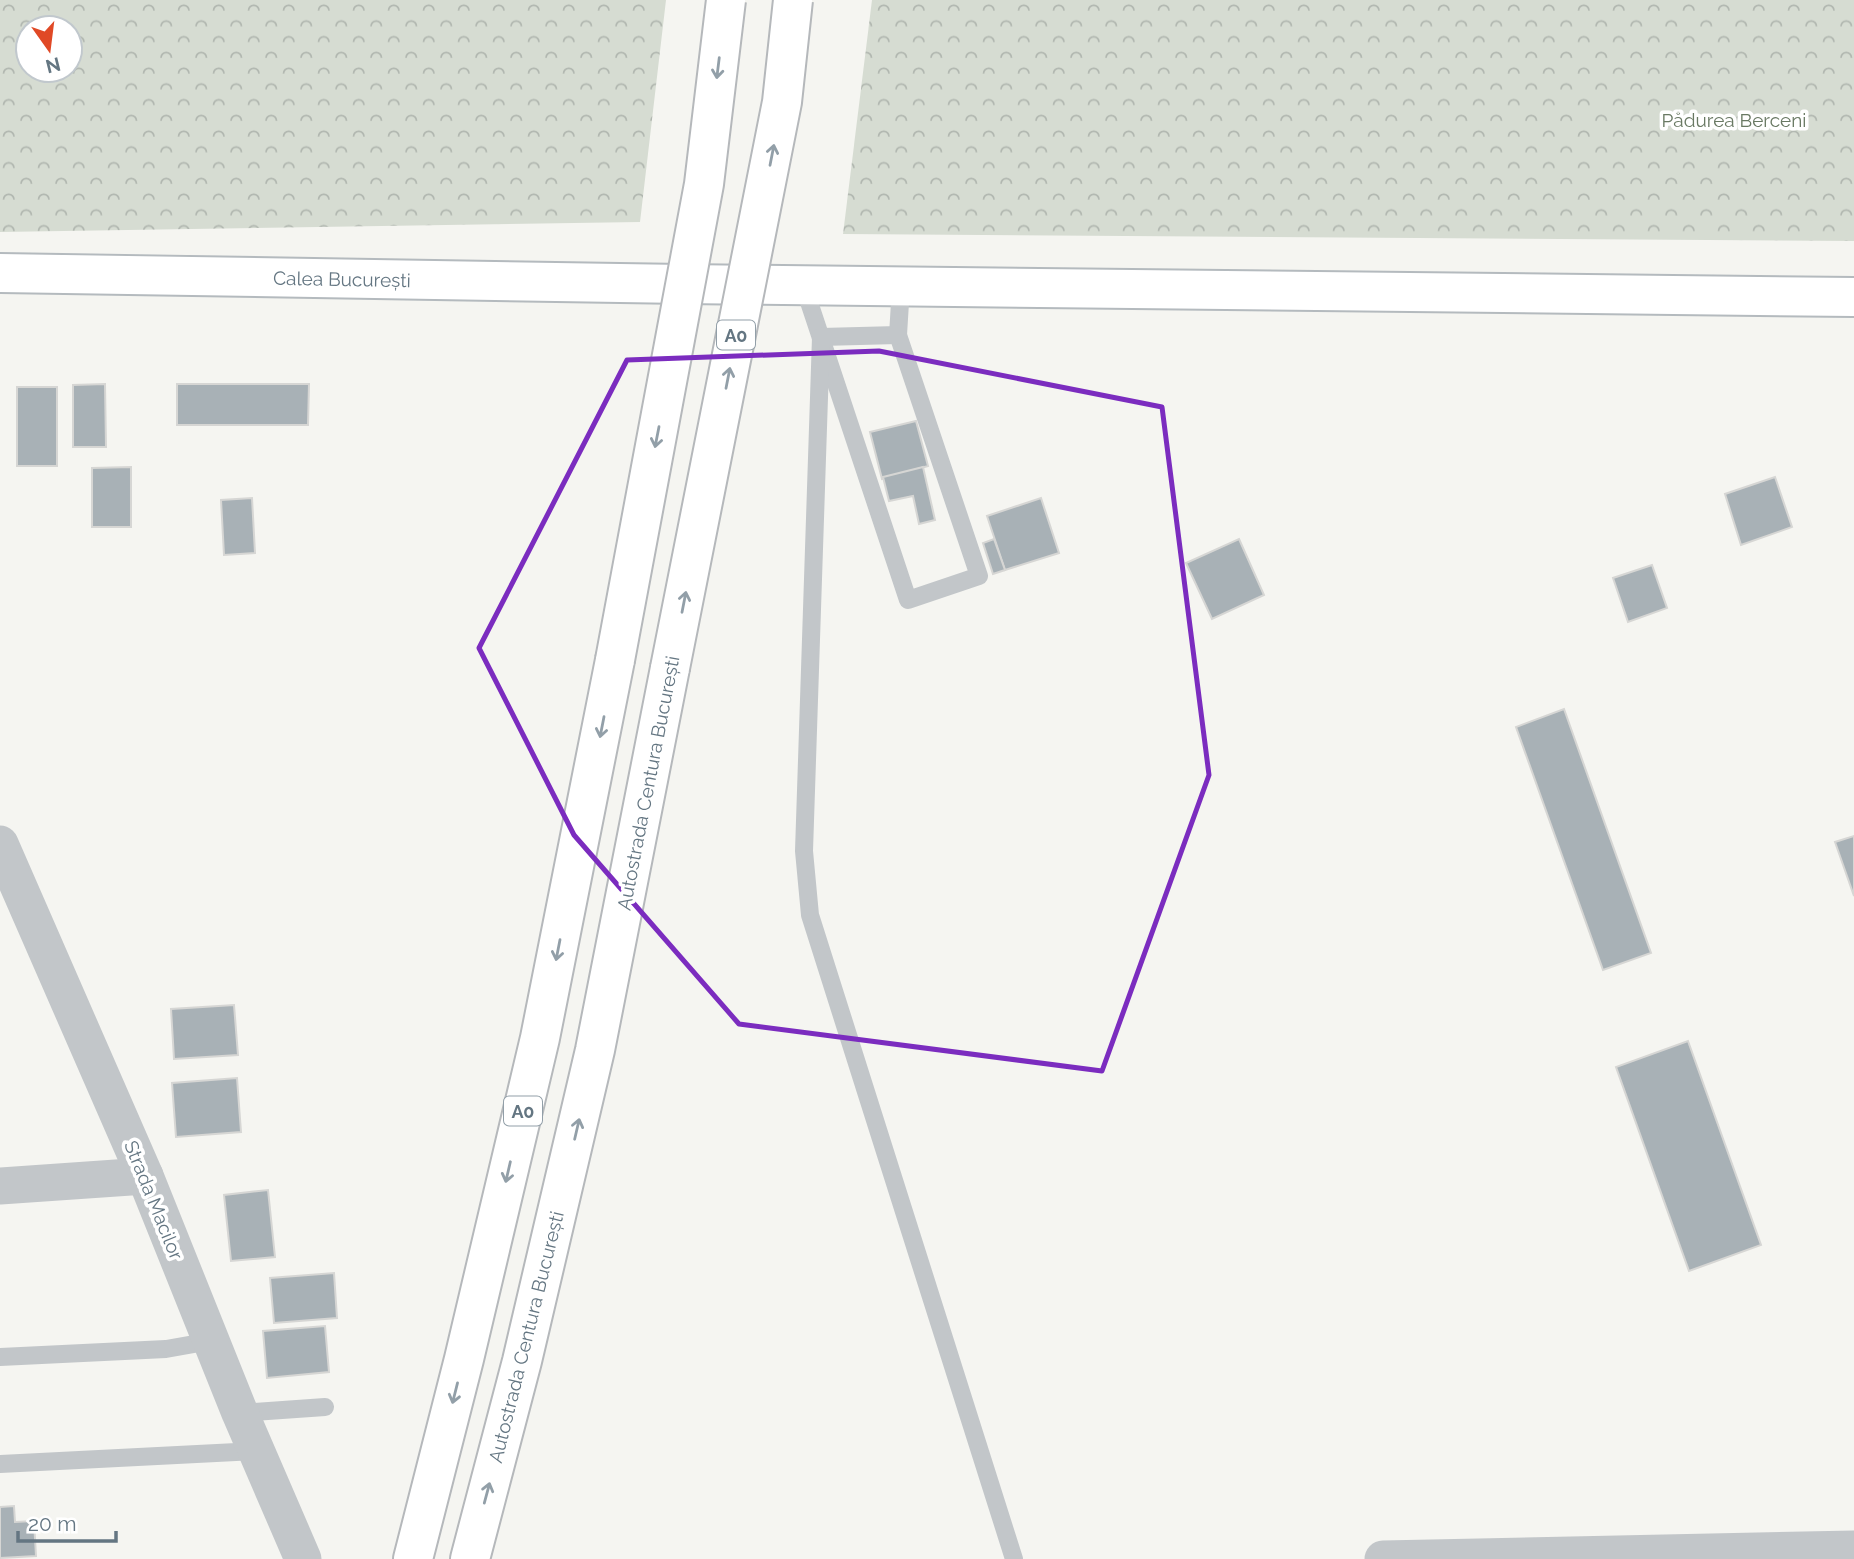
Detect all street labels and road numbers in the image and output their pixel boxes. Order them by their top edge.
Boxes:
street label: Calea București [273,267,411,291]
road number: A0 [717,320,755,349]
street label: Autostrada Centura București [613,654,683,912]
road number: A0 [504,1096,542,1126]
street label: Strada Macilor [120,1137,188,1263]
street label: Autostrada Centura București [484,1209,568,1465]

